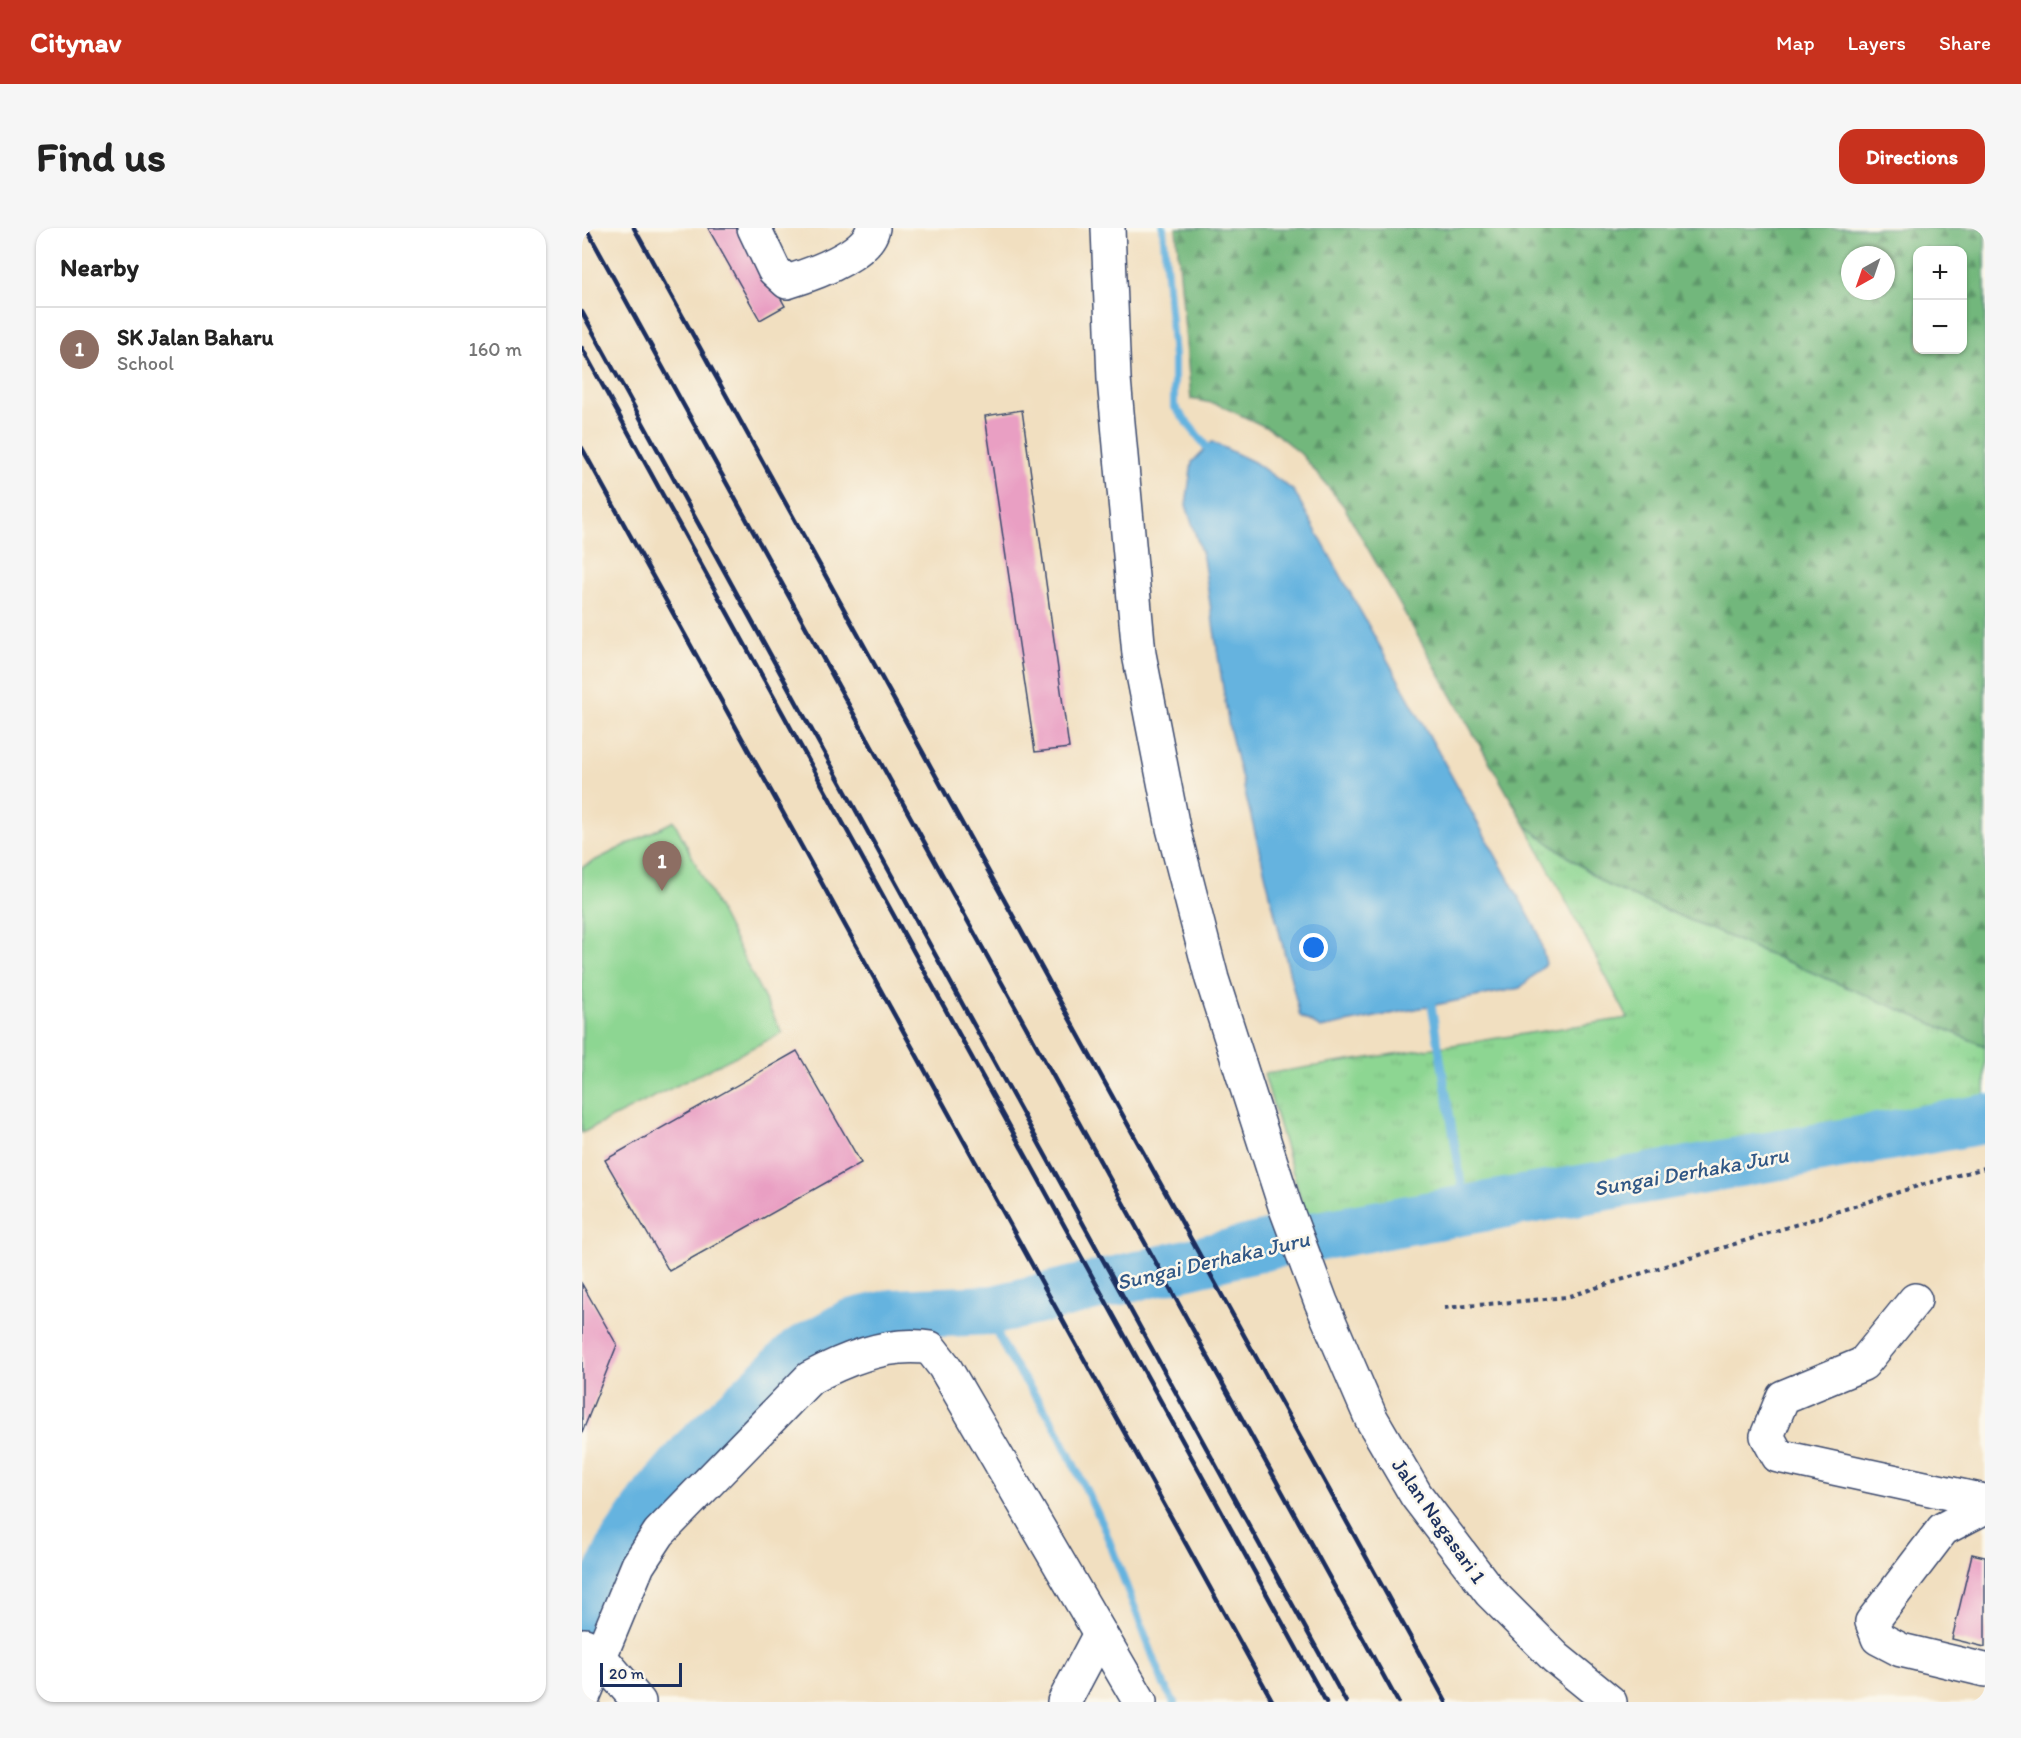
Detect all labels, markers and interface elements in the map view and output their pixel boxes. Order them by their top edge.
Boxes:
text: Citynav [30,25,121,59]
text: Map [1776,30,1815,55]
text: Layers [1848,30,1906,55]
text: Share [1939,30,1991,55]
button: Directions [1839,129,1985,184]
text: Find us [36,131,166,182]
north arrow [1841,246,1895,300]
map controls [1913,246,1967,354]
button: + [1913,246,1967,300]
text: Nearby [60,251,139,283]
button: − [1913,300,1967,354]
text: SK Jalan Baharu [117,324,274,351]
text: 1 [75,337,84,361]
text: 160 m [469,337,522,361]
text: School [117,351,174,375]
pin: 1 [642,842,682,891]
your location [1299,933,1328,962]
water label: Sungai Derhaka Juru [1592,1141,1791,1202]
water label: Sungai Derhaka Juru [1114,1225,1313,1296]
street label: Jalan Nagasari 1 [1387,1453,1492,1588]
scale bar [600,1660,682,1688]
text: 20 m [609,1664,644,1683]

